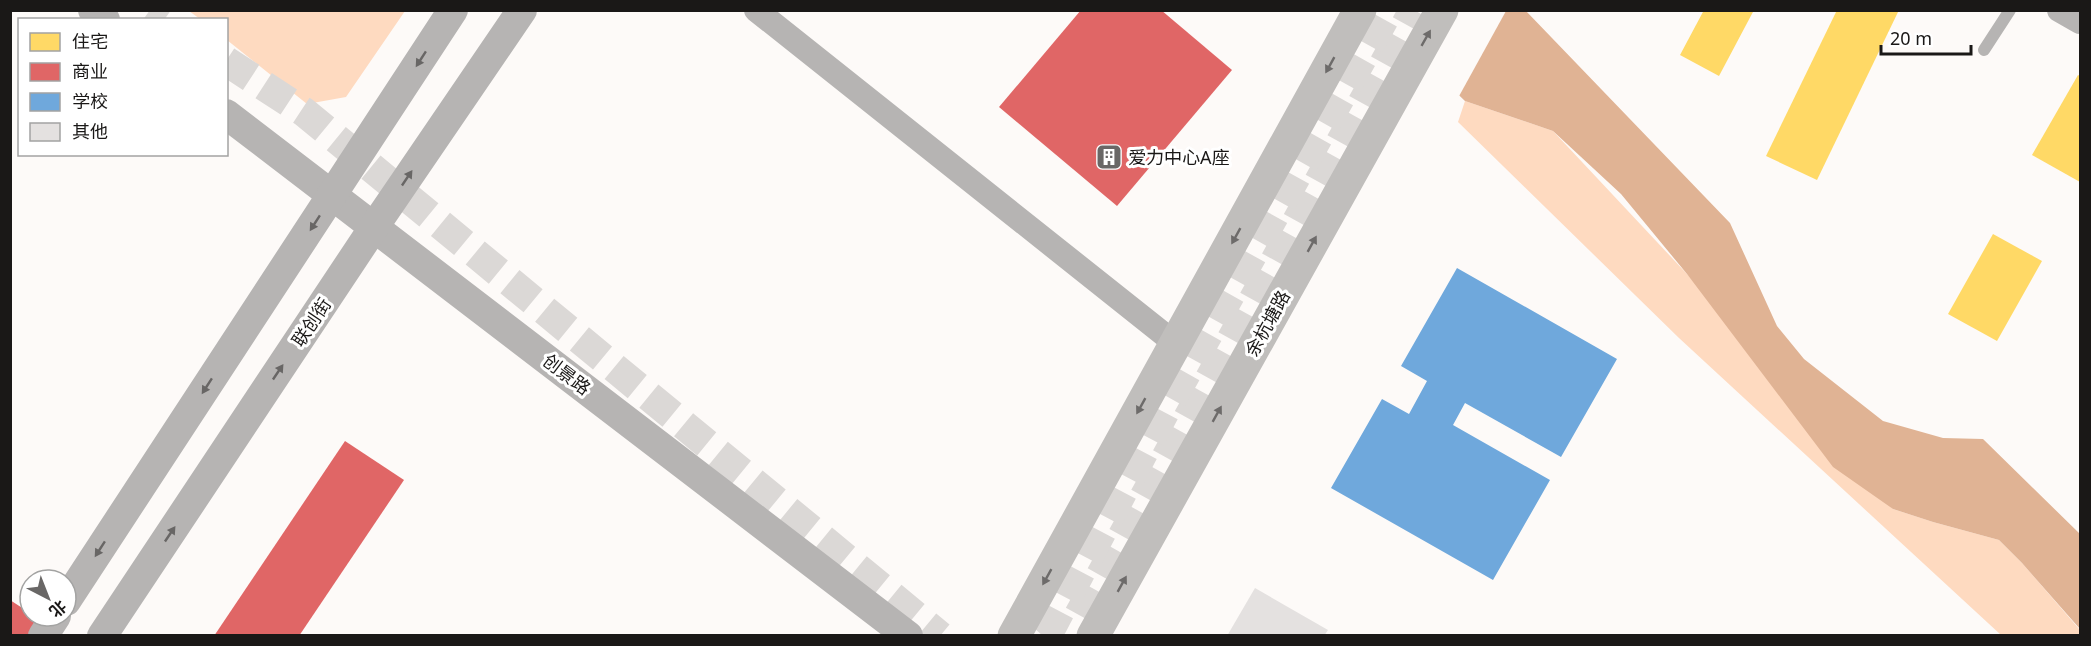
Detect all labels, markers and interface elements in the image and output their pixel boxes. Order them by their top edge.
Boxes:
legend [18,18,228,156]
scale bar [1881,18,1971,56]
text: 20 m [1890,26,1932,50]
text: 住宅 [72,29,108,53]
one-way arrow [1421,30,1431,47]
one-way arrow [415,51,427,67]
one-way arrow [1325,57,1335,74]
text: 商业 [72,59,108,83]
text: 学校 [72,89,108,113]
text: 其他 [72,119,108,143]
building icon: 爱力中心A座 [1094,142,1124,172]
place label: 爱力中心A座 [1128,145,1230,169]
one-way arrow [402,170,413,187]
one-way arrow [309,214,320,231]
one-way arrow [1231,228,1241,245]
one-way arrow [1306,236,1317,252]
street label: 余杭塘路 [1239,286,1295,360]
street label: 联创街 [286,293,336,351]
street label: 创景路 [538,348,596,400]
one-way arrow [272,364,283,380]
one-way arrow [202,377,213,394]
one-way arrow [1136,398,1146,415]
one-way arrow [1212,405,1222,422]
one-way arrow [164,526,175,543]
one-way arrow [94,540,106,556]
north arrow [18,568,78,628]
one-way arrow [1041,569,1052,585]
one-way arrow [1117,576,1127,593]
text: 北 [45,596,71,623]

